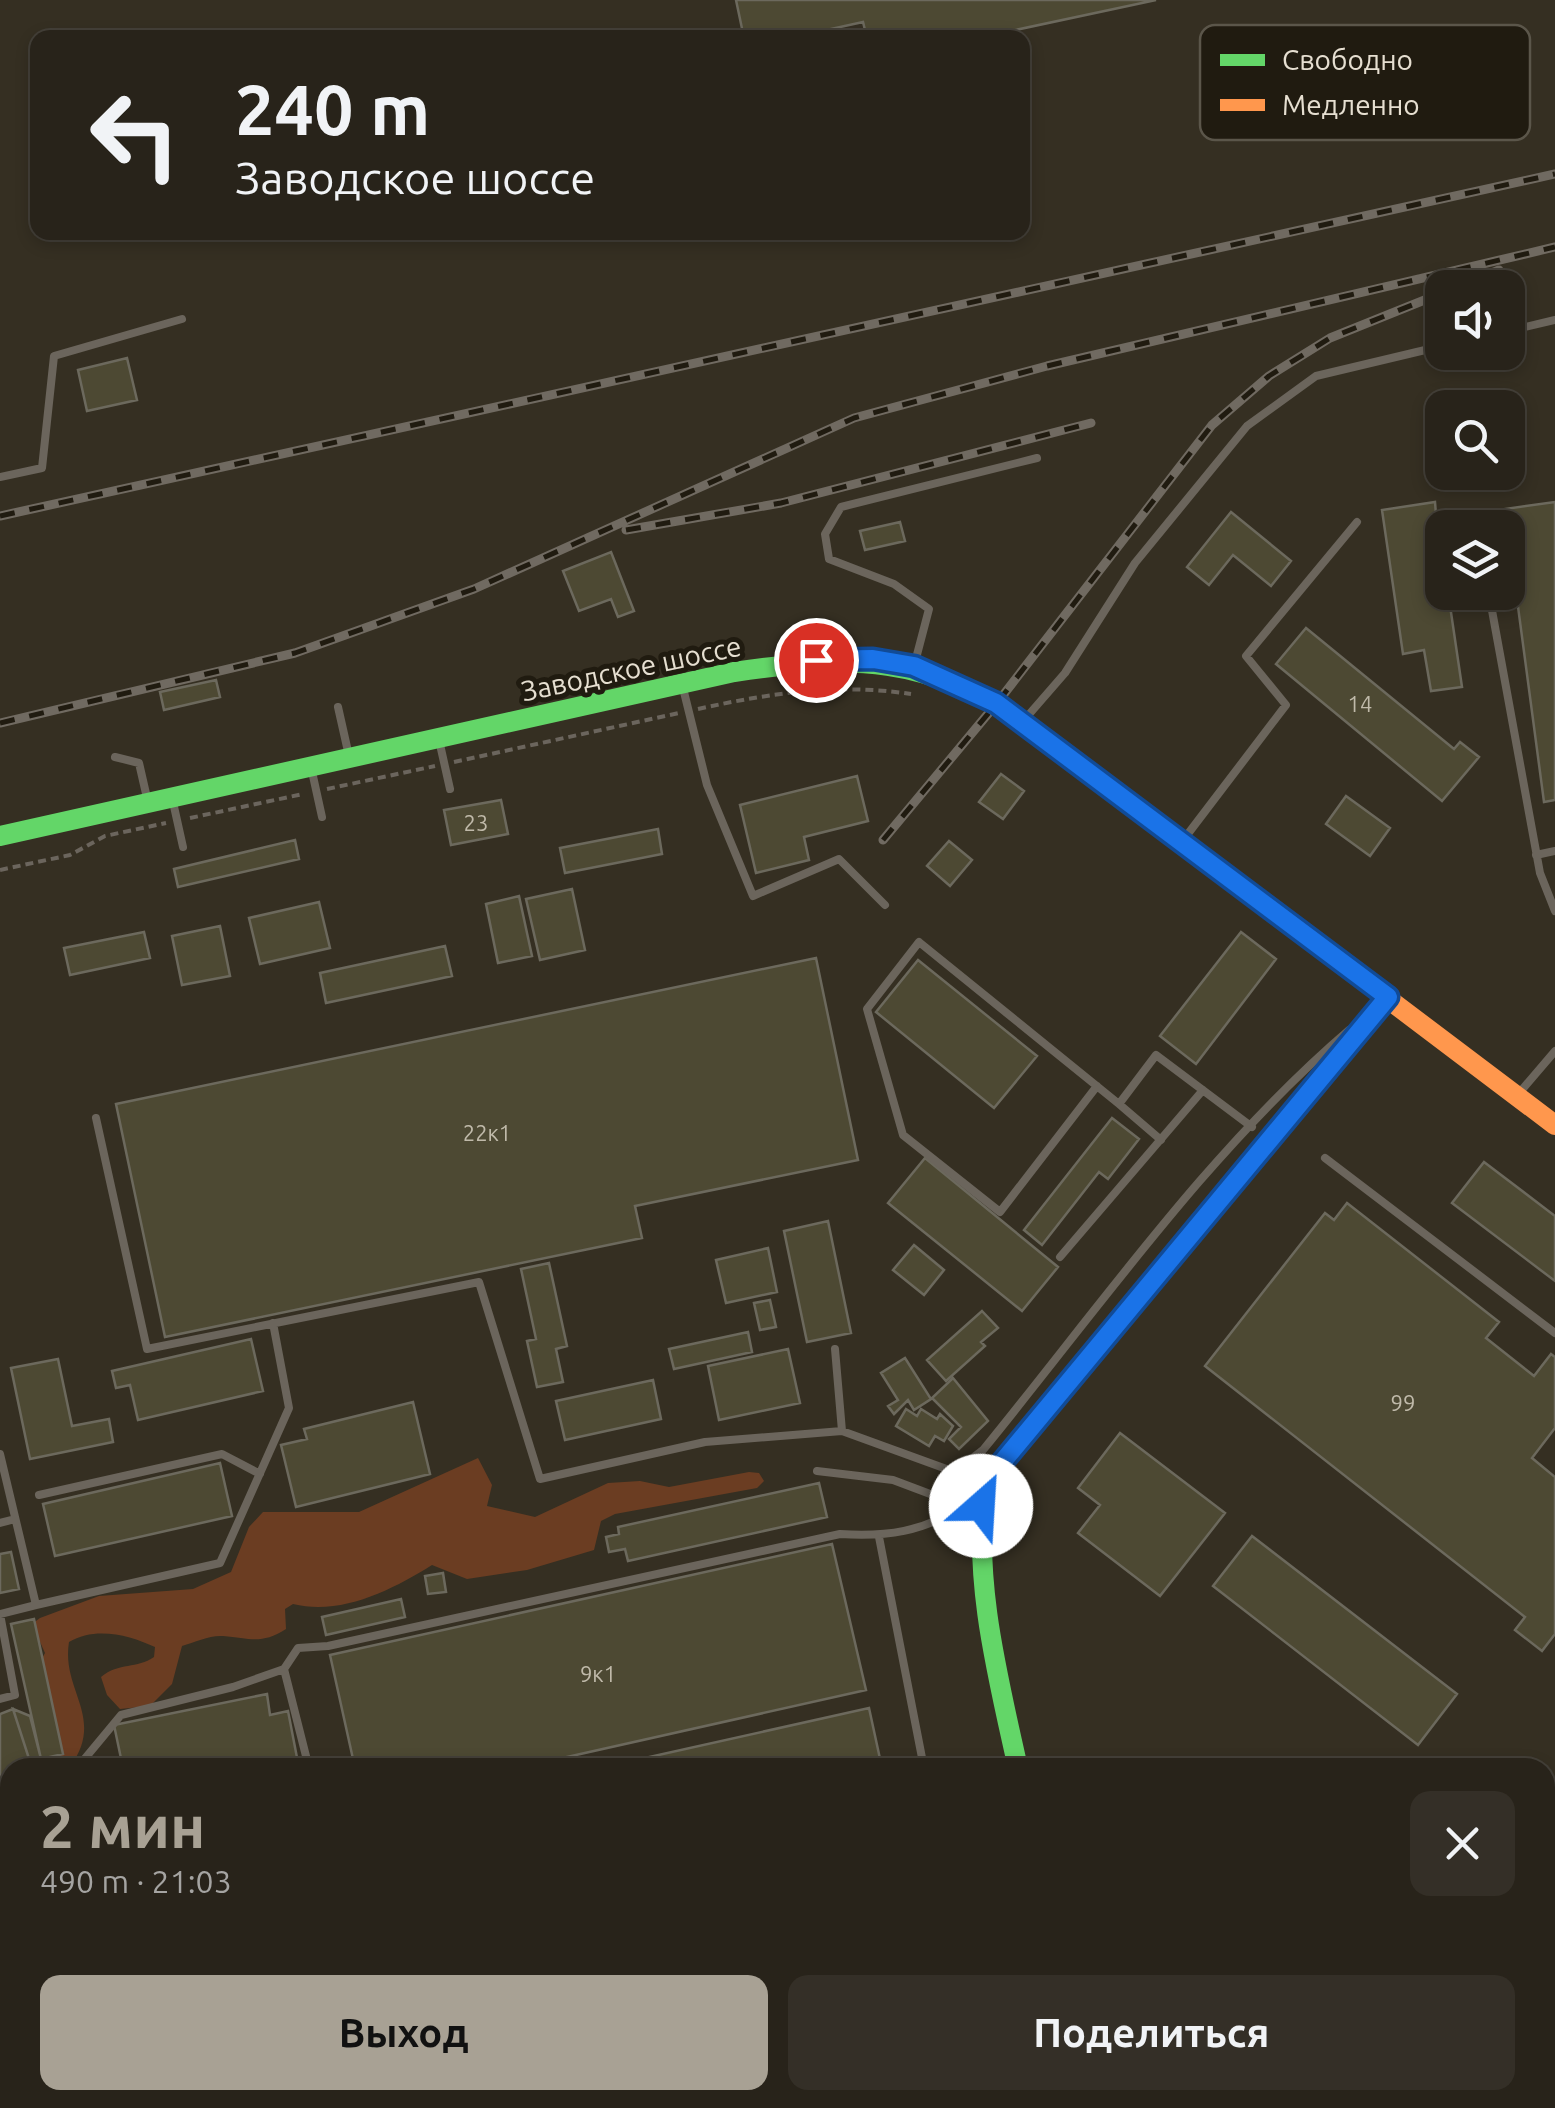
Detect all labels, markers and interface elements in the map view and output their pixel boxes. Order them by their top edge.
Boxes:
legend [1200,25,1530,140]
text: Свободно [1282,44,1413,75]
icon: left [70,70,200,200]
text: 240 m [235,70,430,148]
text: Медленно [1282,89,1420,120]
text: Заводское шоссе [235,152,595,203]
map controls [1425,270,1525,610]
button: sound [1425,270,1525,370]
button: search [1425,390,1525,490]
button: layers [1425,510,1525,610]
pin [774,618,859,703]
street label: Заводское шоссе [518,630,744,706]
icon: arrive [789,633,844,688]
house number: 14 [1348,691,1372,716]
house number: 23 [464,810,488,835]
house number: 22к1 [463,1120,511,1145]
house number: 99 [1391,1390,1415,1415]
position arrow [929,1454,1033,1558]
house number: 9к1 [580,1661,616,1686]
button: close [1410,1791,1515,1896]
text: 2 мин [40,1792,205,1859]
text: 490 m · 21:03 [40,1863,232,1899]
button: Выход [40,1975,768,2090]
button: Поделиться [788,1975,1515,2090]

